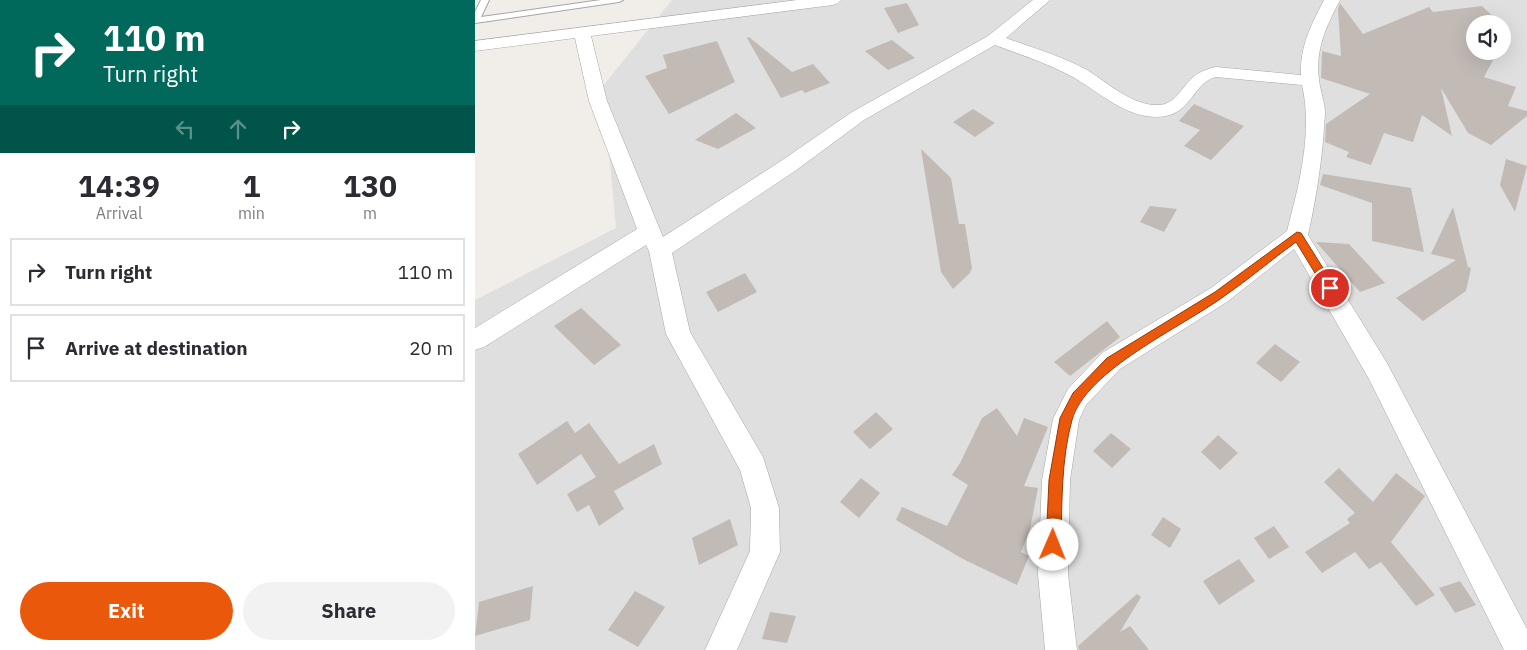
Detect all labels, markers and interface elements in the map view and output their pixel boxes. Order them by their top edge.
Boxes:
text: 110 m [103,15,206,61]
map controls [1466,15,1511,60]
button: sound [1466,15,1511,60]
icon: right [20,20,85,85]
text: Turn right [103,59,198,88]
icon: left [171,115,199,143]
icon: ahead [224,115,252,143]
icon: right [277,115,305,143]
text: 14:39 [78,166,160,205]
text: 1 [242,166,260,205]
text: 130 [343,166,397,205]
text: Arrival [96,203,142,223]
text: min [238,203,265,223]
text: m [363,203,377,223]
icon: right [22,258,50,286]
text: Turn right [65,260,152,284]
text: 110 m [398,260,453,284]
pin [1309,267,1351,309]
icon: arrive [1316,274,1344,302]
icon: arrive [22,334,50,362]
text: Arrive at destination [65,336,248,360]
text: 20 m [409,336,453,360]
position arrow [1026,518,1078,570]
button: Exit [20,582,233,640]
button: Share [243,582,455,640]

